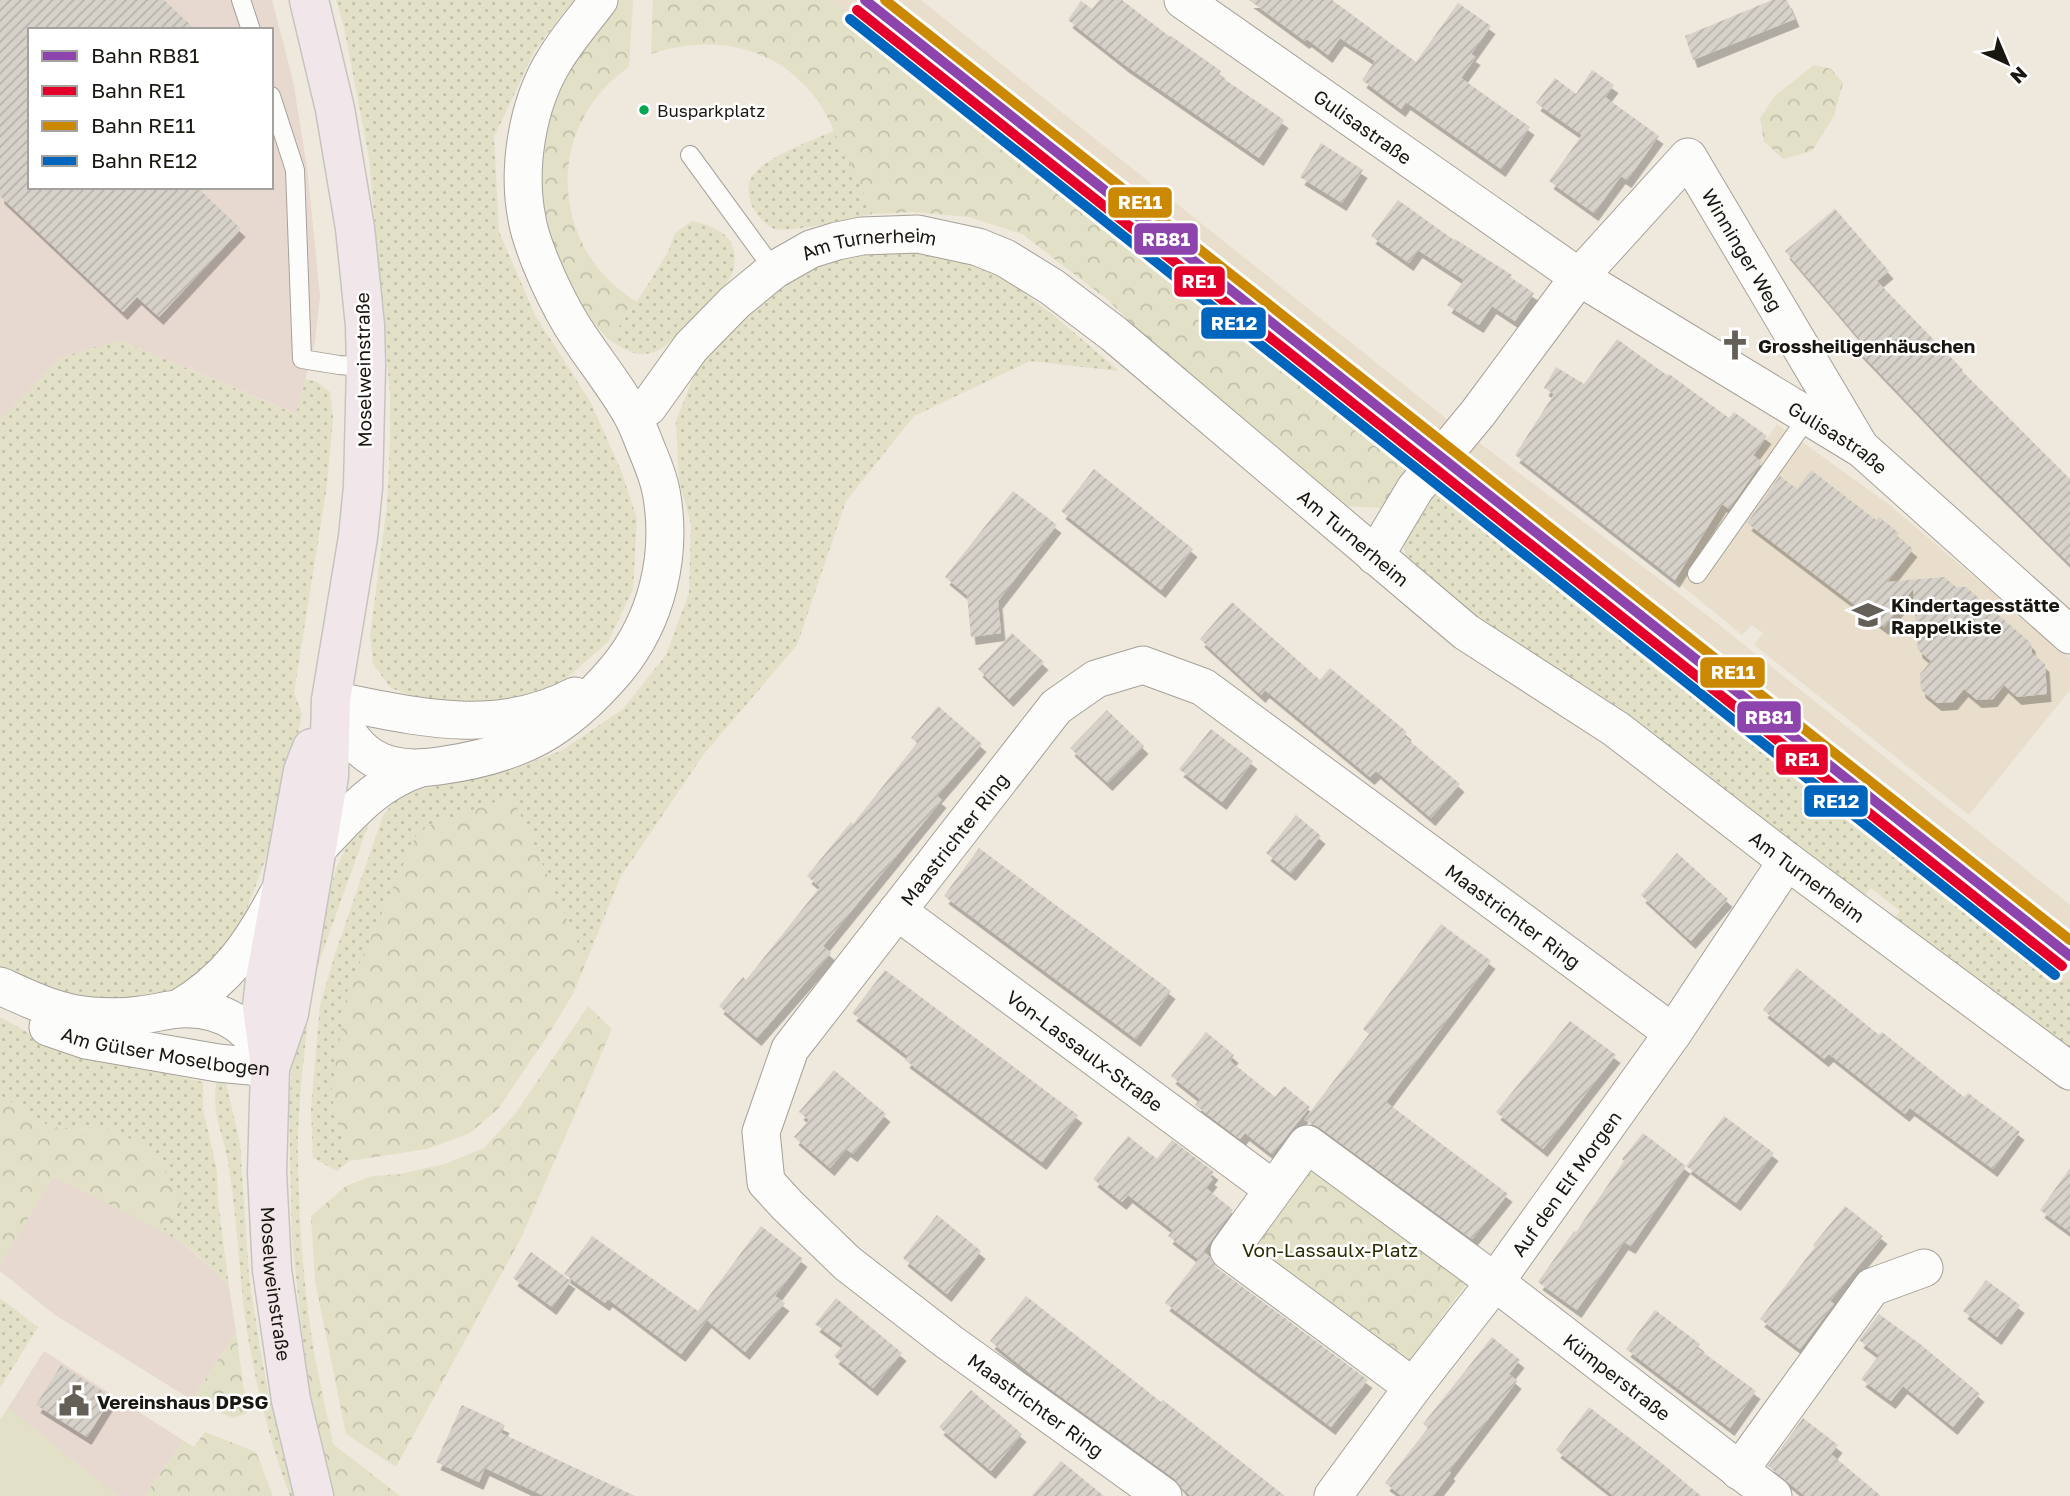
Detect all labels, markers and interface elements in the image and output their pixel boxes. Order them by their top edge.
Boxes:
legend [28,28,273,189]
north arrow [1972,28,2042,98]
text: Bahn RB81 [91,42,199,68]
text: N [2006,62,2032,89]
text: Bahn RE1 [91,77,185,103]
street label: Gulisastraße [1310,84,1417,168]
place label: Busparkplatz [657,100,765,121]
marker: Busparkplatz [637,103,651,117]
text: Bahn RE11 [91,112,195,138]
text: Bahn RE12 [91,147,197,173]
street label: Winninger Weg [1698,184,1788,315]
line badge: RE11 [1107,186,1173,219]
text: RE11 [1118,190,1163,213]
street label: Am Turnerheim [796,222,939,264]
line badge: RB81 [1133,222,1199,256]
text: RB81 [1142,227,1190,250]
line badge: RE1 [1173,265,1226,298]
text: RE1 [1182,269,1217,292]
street label: Moselweinstraße [350,292,376,448]
line badge: RE12 [1200,306,1267,340]
text: RE12 [1211,311,1257,334]
church icon: Grossheiligenhäuschen [1718,328,1752,362]
place label: Grossheiligenhäuschen [1758,334,1975,357]
street label: Gulisastraße [1784,396,1893,478]
street label: Am Turnerheim [1294,484,1414,591]
place label: Kindertagesstätte Rappelkiste [1891,593,2060,638]
school or university icon: Kindertagesstätte Rappelkiste [1851,598,1885,632]
line badge: RE11 [1699,656,1766,689]
text: RE11 [1711,660,1756,683]
line badge: RB81 [1736,700,1802,734]
text: RB81 [1745,705,1793,728]
line badge: RE1 [1775,743,1829,776]
text: RE1 [1785,747,1820,770]
street label: Maastrichter Ring [895,768,1013,910]
line badge: RE12 [1803,784,1869,818]
text: RE12 [1813,789,1859,812]
street label: Am Turnerheim [1746,825,1870,927]
street label: Maastrichter Ring [1441,858,1586,973]
street label: Von-Lassaulx-Straße [1002,985,1168,1116]
street label: Am Gülser Moselbogen [59,1021,271,1079]
street label: Auf den Elf Morgen [1506,1106,1625,1260]
street label: Moselweinstraße [257,1206,297,1362]
park label: Von-Lassaulx-Platz [1242,1238,1418,1261]
street label: Kümperstraße [1559,1328,1676,1425]
street label: Maastrichter Ring [964,1348,1108,1462]
public building icon: Vereinshaus DPSG [57,1384,91,1418]
place label: Vereinshaus DPSG [97,1390,268,1413]

